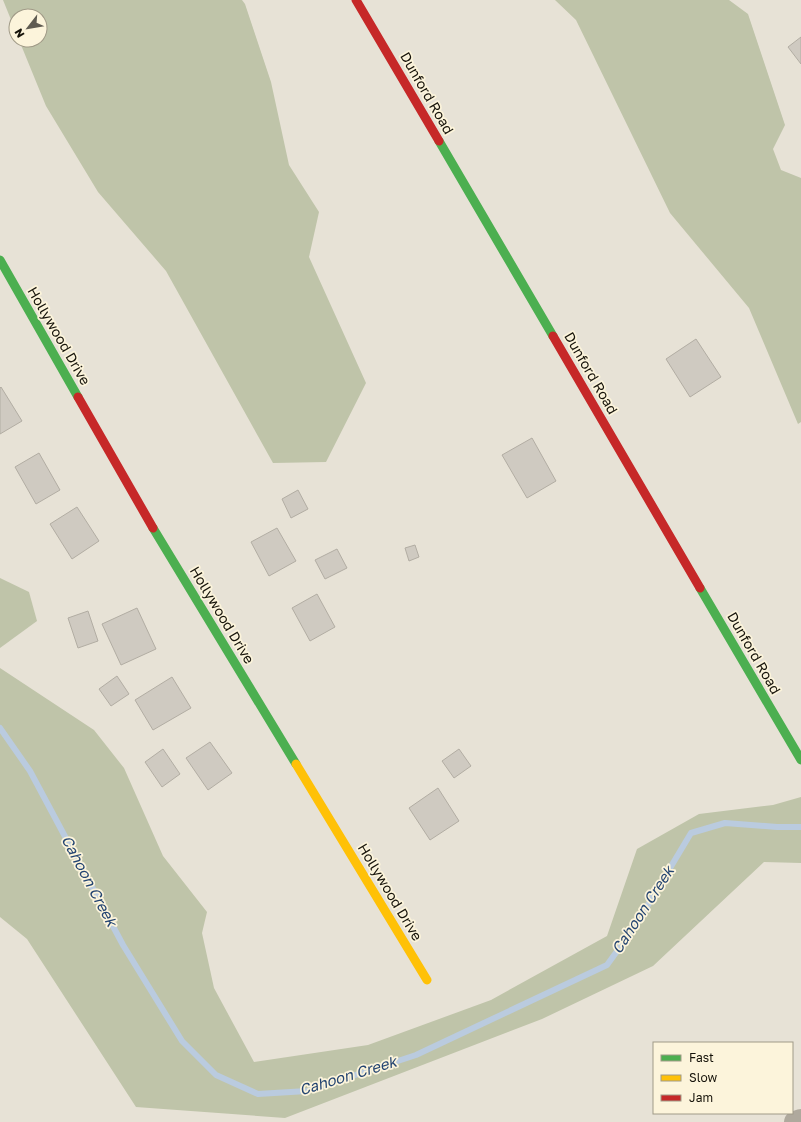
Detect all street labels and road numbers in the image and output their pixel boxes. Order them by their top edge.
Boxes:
street label: Dunford Road [397,49,458,137]
street label: Hollywood Drive [24,284,94,388]
street label: Dunford Road [561,329,622,417]
street label: Hollywood Drive [187,563,258,667]
street label: Dunford Road [724,609,785,697]
street label: Hollywood Drive [355,840,426,944]

